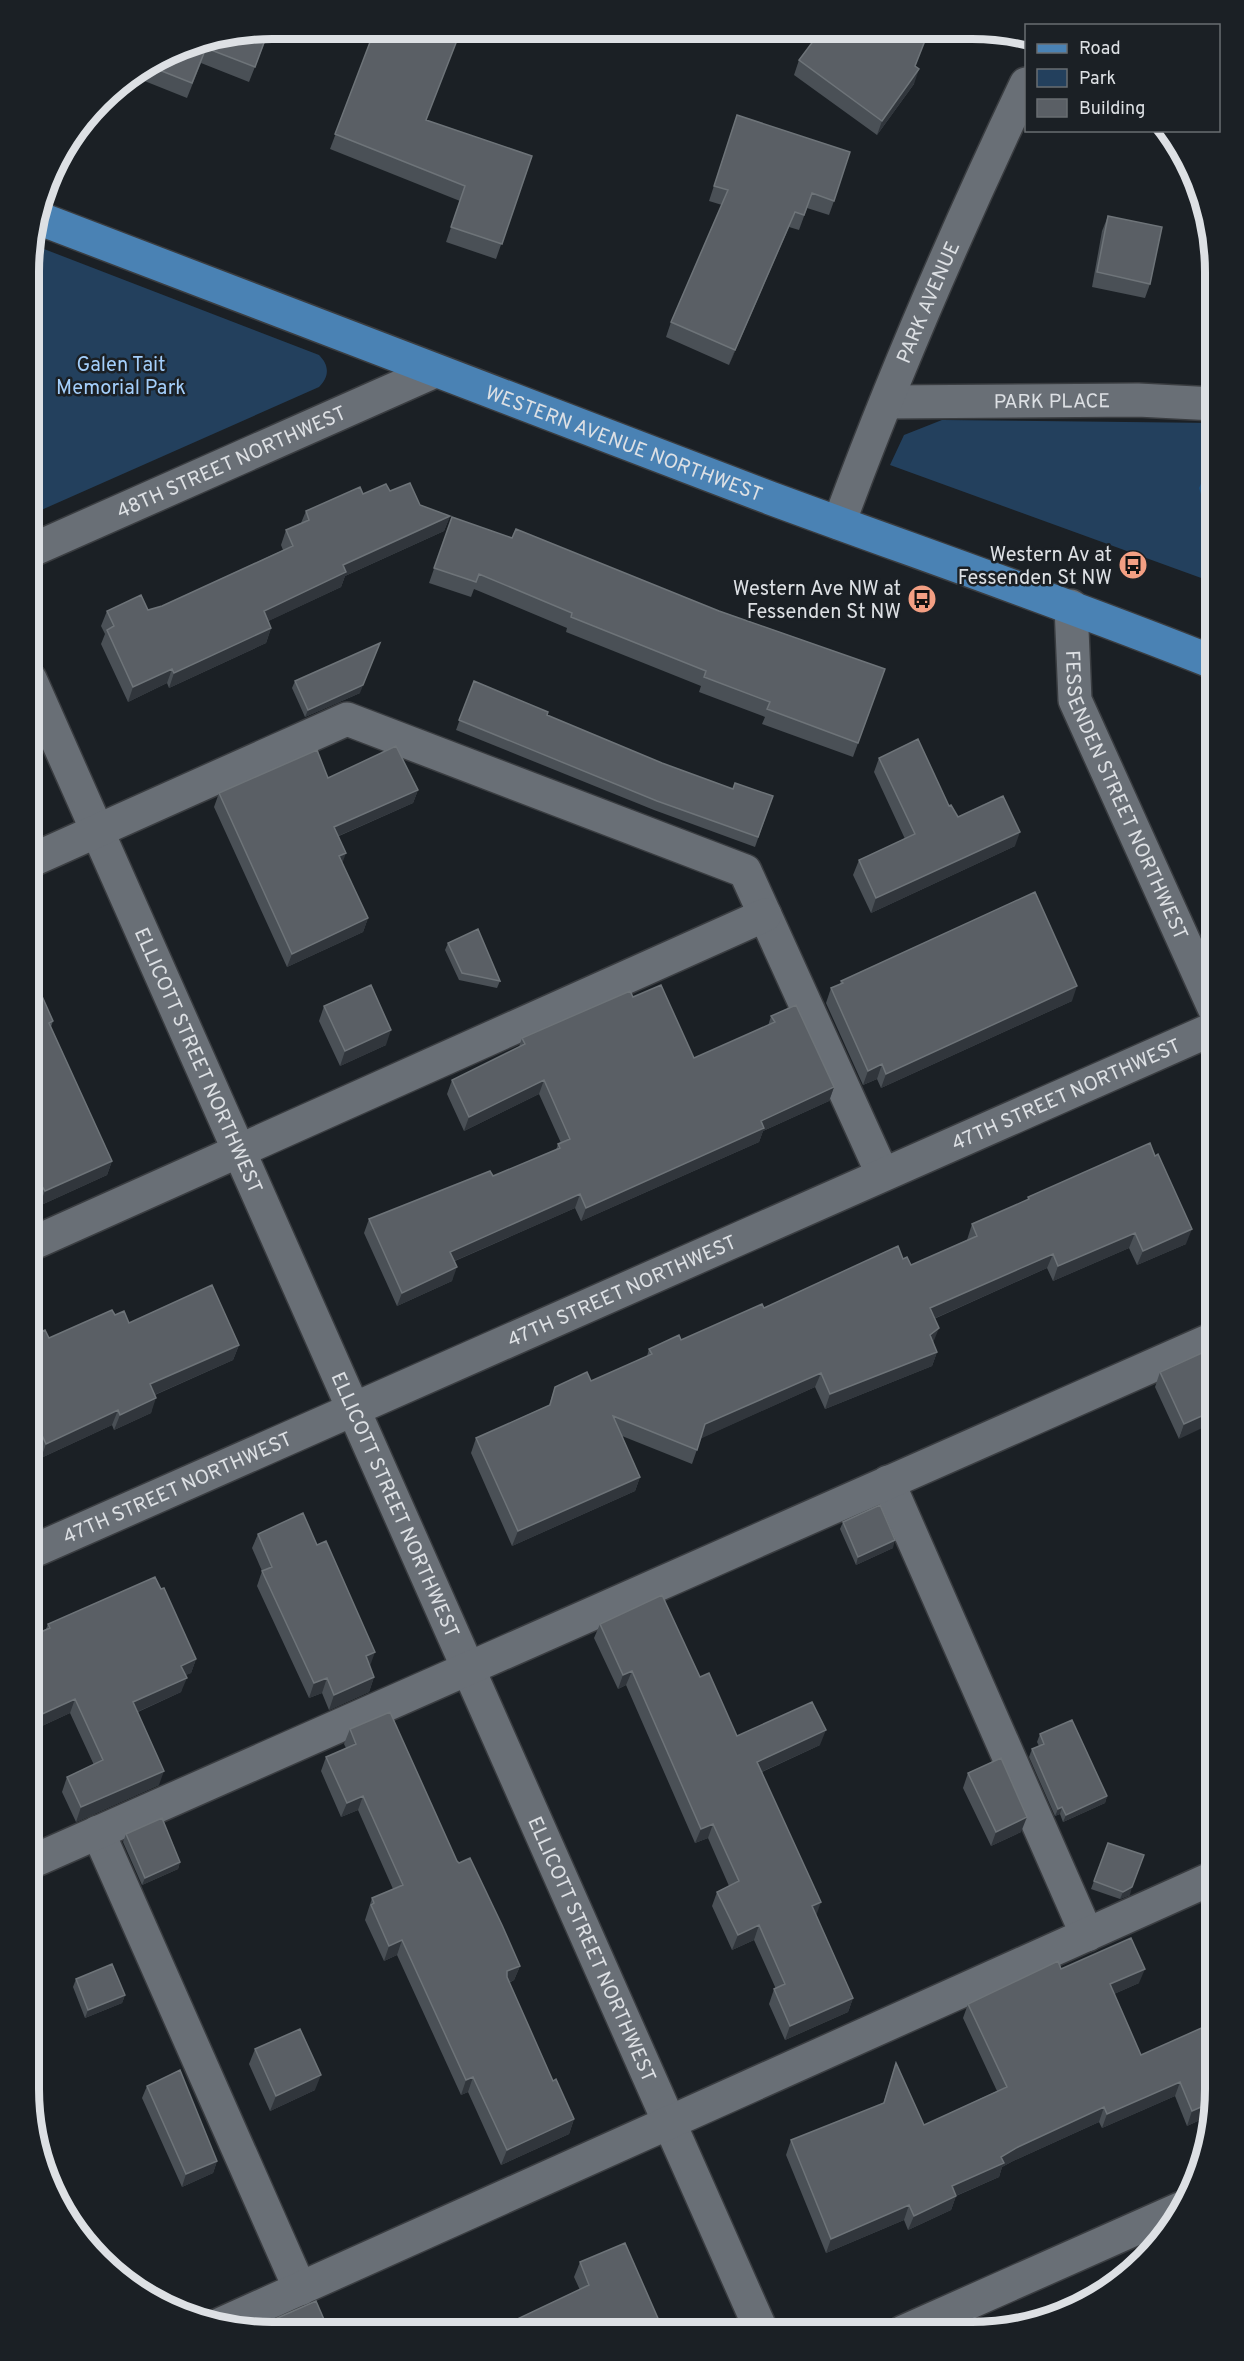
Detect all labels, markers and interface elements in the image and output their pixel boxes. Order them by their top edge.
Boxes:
legend [1025,24,1220,132]
text: Road [1079,38,1121,61]
text: Park [1079,68,1116,91]
text: Building [1079,98,1145,121]
street label: PARK AVENUE [892,238,967,368]
park label: Galen Tait Memorial Park [56,353,186,402]
street label: WESTERN AVENUE NORTHWEST [481,381,766,509]
street label: PARK PLACE [994,389,1110,416]
street label: 48TH STREET NORTHWEST [113,401,351,526]
place label: Western Av at Fessenden St NW [958,543,1112,592]
bus stop icon: Western Av at Fessenden St NW [1117,549,1149,581]
place label: Western Ave NW at Fessenden St NW [733,577,901,626]
bus stop icon: Western Ave NW at Fessenden St NW [906,583,938,615]
street label: FESSENDEN STREET NORTHWEST [1058,650,1193,945]
street label: ELLICOTT STREET NORTHWEST [127,924,267,1198]
street label: 47TH STREET NORTHWEST [948,1034,1185,1158]
street label: 47TH STREET NORTHWEST [504,1230,741,1355]
street label: ELLICOTT STREET NORTHWEST [324,1369,464,1642]
street label: 47TH STREET NORTHWEST [59,1427,297,1551]
street label: ELLICOTT STREET NORTHWEST [520,1813,661,2087]

